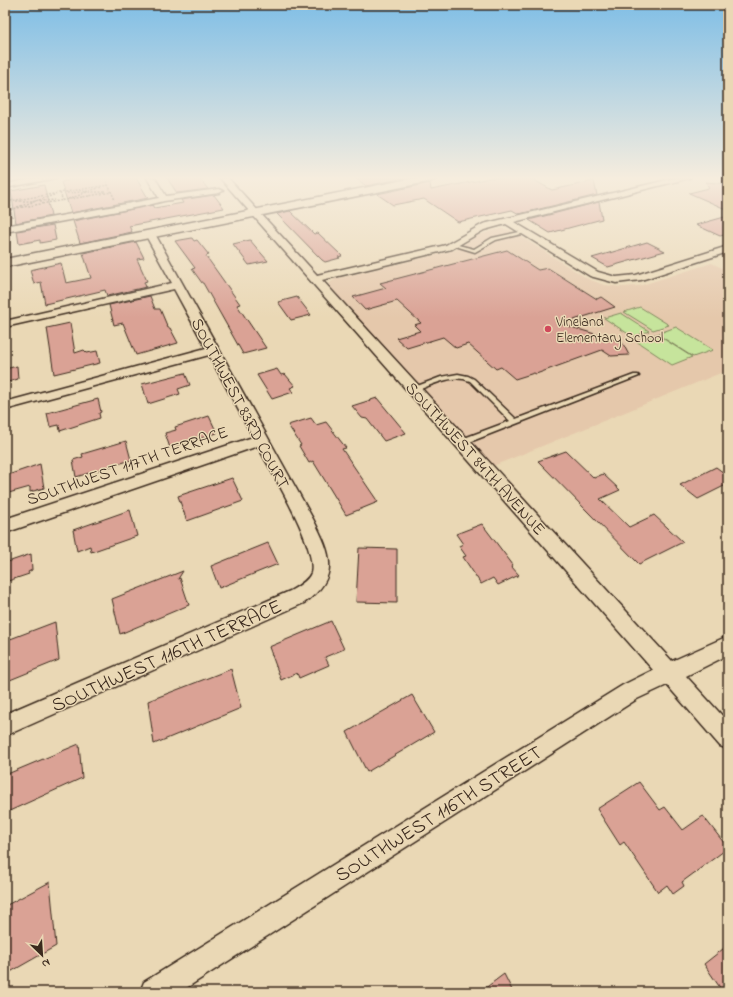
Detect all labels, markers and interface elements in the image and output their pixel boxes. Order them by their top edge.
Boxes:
place label: Vineland Elementary School [555,312,663,350]
street label: SOUTHWEST 83RD COURT [184,314,295,494]
marker: Vineland Elementary School [543,324,553,334]
street label: SOUTHWEST 84TH AVENUE [399,377,551,541]
street label: SOUTHWEST 117TH TERRACE [23,420,232,513]
street label: SOUTHWEST 116TH TERRACE [47,593,287,721]
street label: SOUTHWEST 116TH STREET [330,739,548,891]
north arrow [22,935,62,975]
text: N [39,954,53,972]

